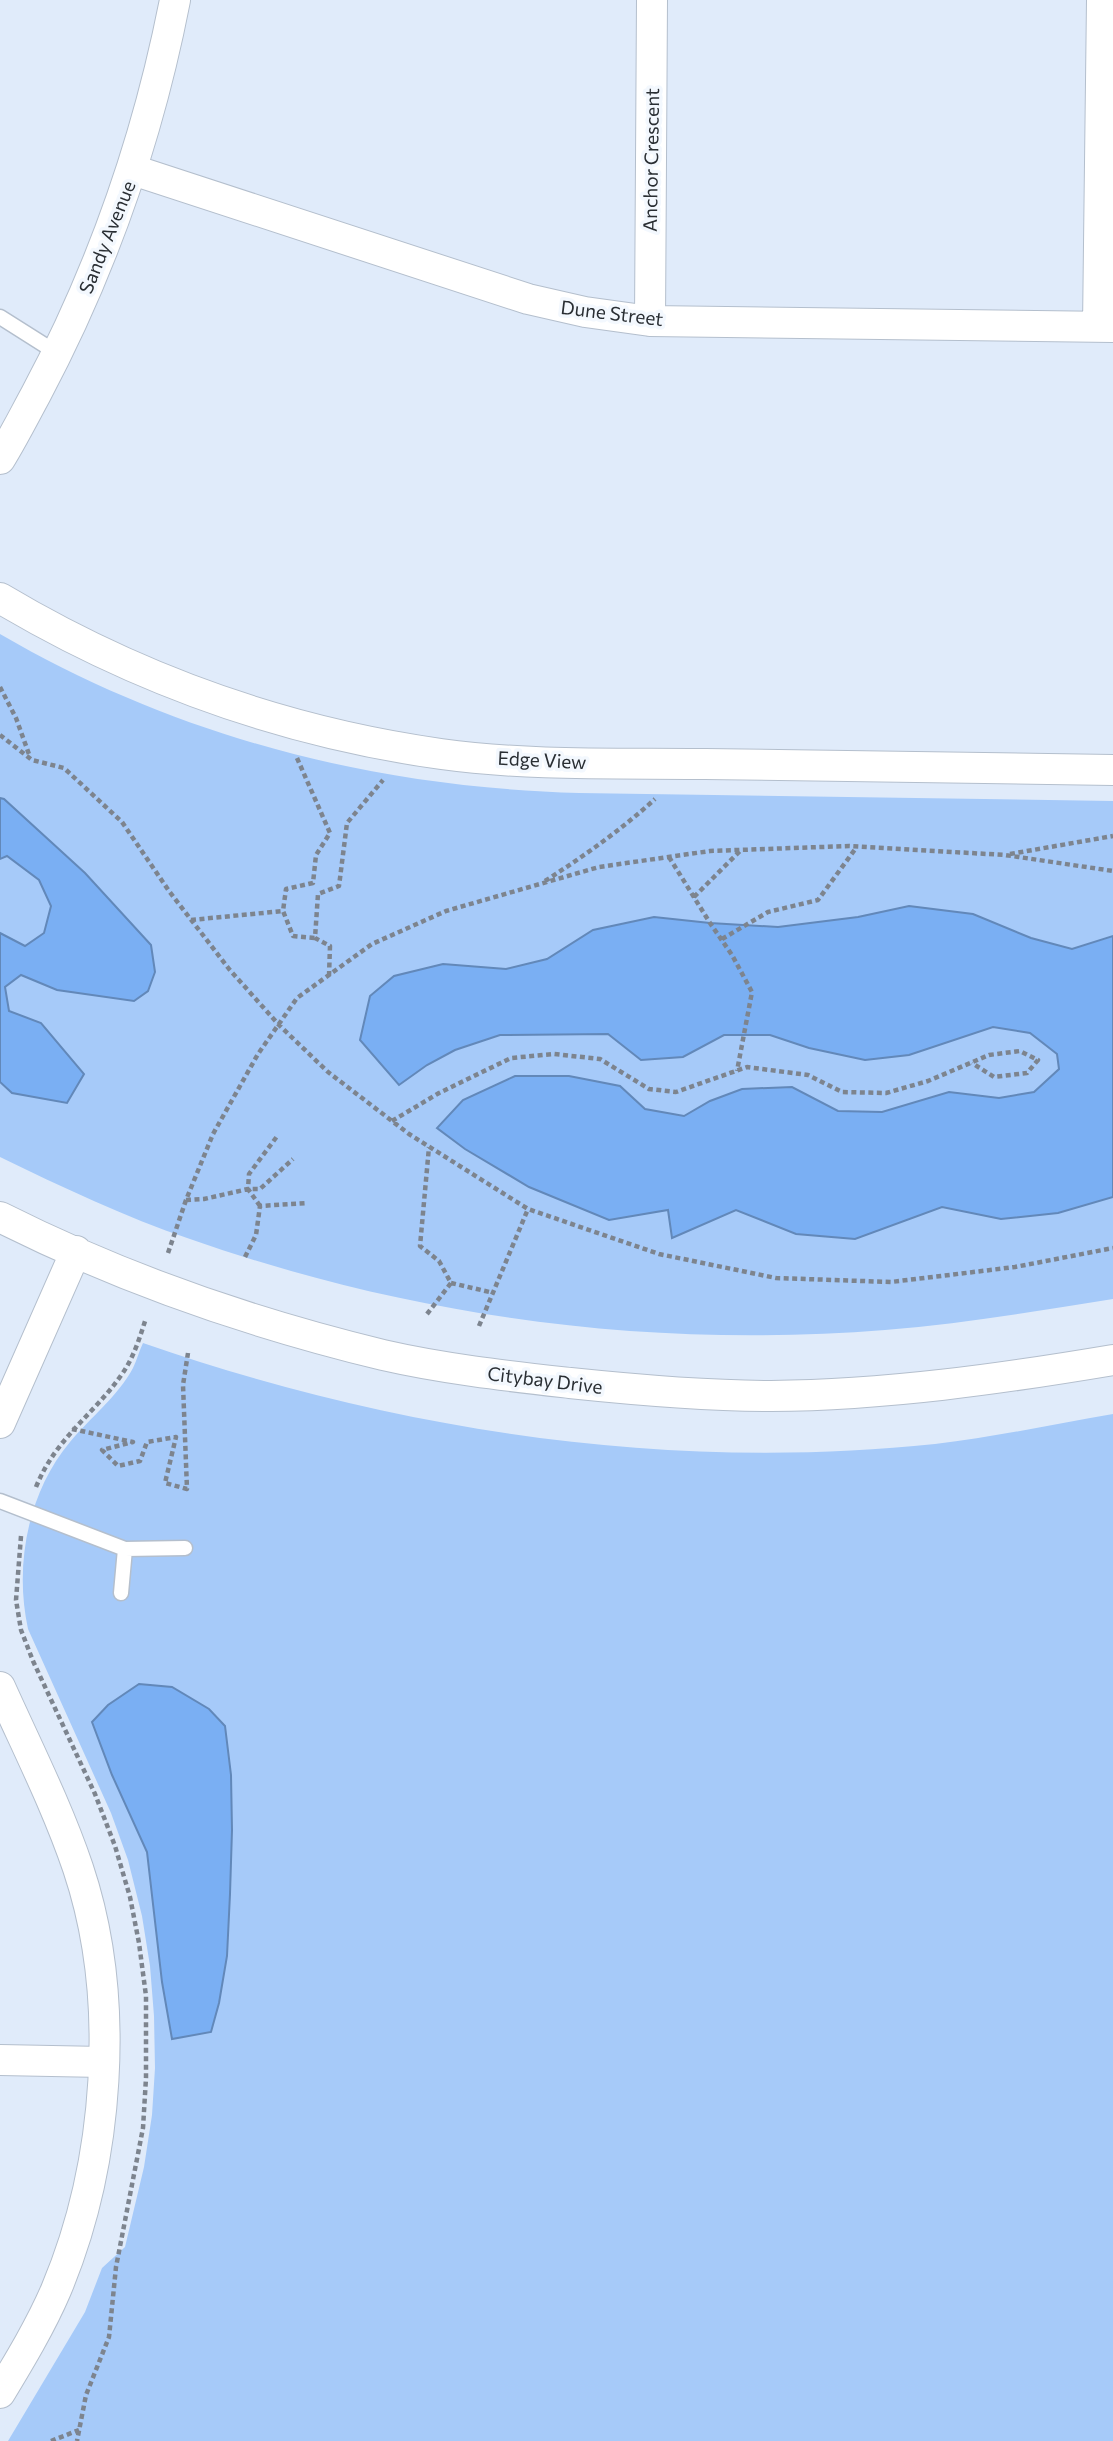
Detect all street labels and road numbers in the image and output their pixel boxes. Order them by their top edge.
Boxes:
street label: Anchor Crescent [638,88,663,232]
street label: Sandy Avenue [73,177,140,297]
street label: Dune Street [560,295,665,330]
street label: Edge View [497,746,587,773]
street label: Citybay Drive [486,1361,604,1398]

